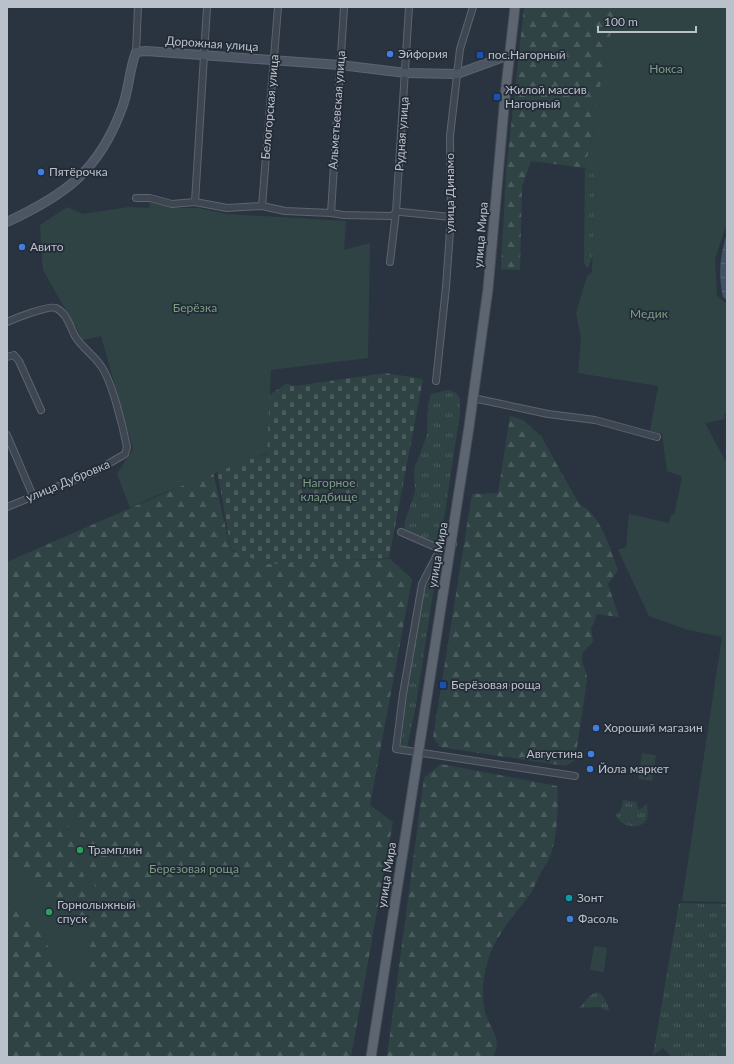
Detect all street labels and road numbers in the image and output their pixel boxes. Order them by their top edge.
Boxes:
street label: Дорожная улица [165,33,259,54]
street label: Альметьевская улица [325,50,348,170]
street label: Белогорская улица [257,54,282,160]
street label: Рудная улица [391,96,412,172]
street label: улица Динамо [442,153,457,233]
street label: улица Мира [470,201,491,269]
street label: улица Дубровка [24,456,112,505]
street label: улица Мира [424,521,451,589]
street label: улица Мира [374,841,399,909]

